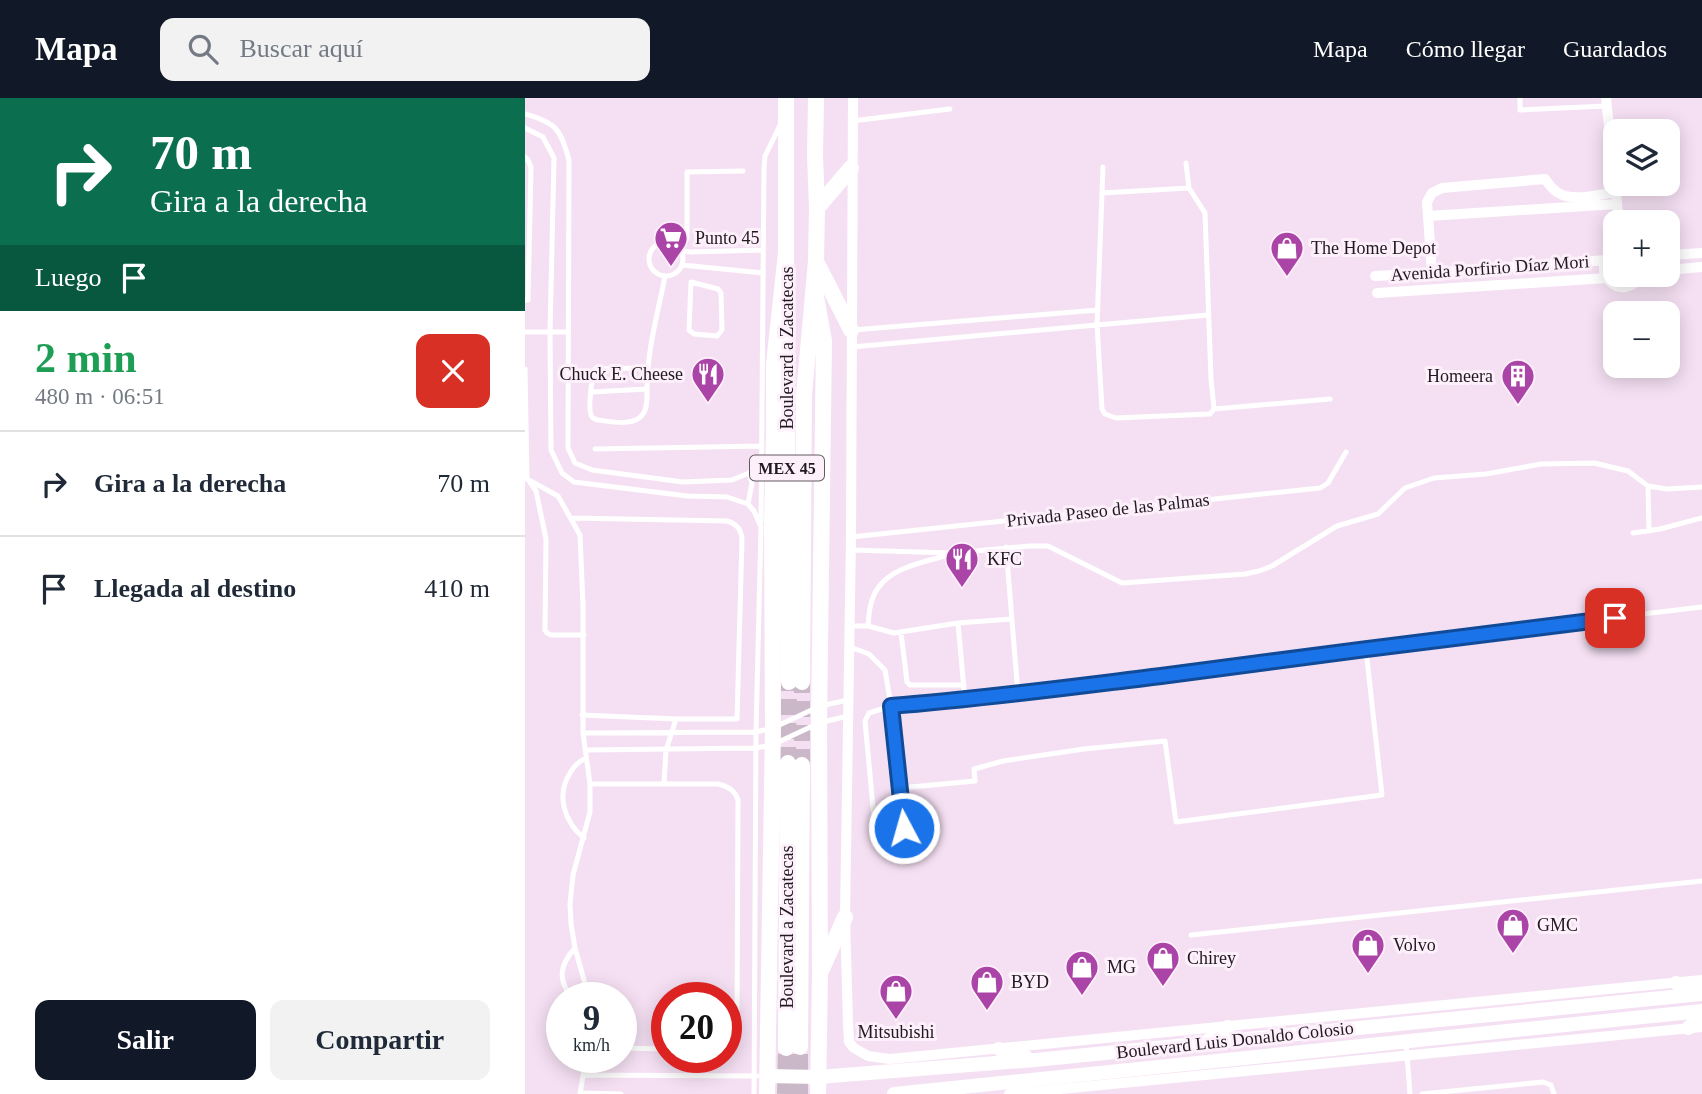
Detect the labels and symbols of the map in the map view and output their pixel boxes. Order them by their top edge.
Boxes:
supermarket icon: Punto 45 [652,219,690,268]
place label: Punto 45 [695,228,760,248]
shop icon: The Home Depot [1268,229,1306,278]
place label: The Home Depot [1311,238,1436,258]
street label: Avenida Porfirio Díaz Mori [1390,251,1590,285]
street label: Boulevard a Zacatecas [777,267,797,429]
restaurant icon: Chuck E. Cheese [689,355,727,404]
building icon: Homeera [1499,357,1537,406]
place label: Chuck E. Cheese [560,364,683,384]
place label: Homeera [1427,366,1493,386]
road number: MEX 45 [750,456,824,480]
street label: Privada Paseo de las Palmas [1006,489,1210,531]
restaurant icon: KFC [943,540,981,589]
place label: KFC [987,549,1022,569]
pin [1585,588,1645,648]
position arrow [867,791,941,865]
street label: Boulevard a Zacatecas [777,846,797,1008]
shop icon: GMC [1494,906,1532,955]
place label: GMC [1537,915,1578,935]
shop icon: Volvo [1349,926,1387,975]
place label: Volvo [1393,935,1436,955]
shop icon: Chirey [1144,939,1182,988]
shop icon: MG [1063,948,1101,997]
place label: Chirey [1187,948,1236,968]
place label: MG [1107,957,1136,977]
shop icon: BYD [968,963,1006,1012]
shop icon: Mitsubishi [877,972,915,1021]
place label: BYD [1011,972,1049,992]
speed limit sign: 20 [651,982,742,1073]
street label: Boulevard Luis Donaldo Colosio [1115,1018,1355,1062]
place label: Mitsubishi [857,1022,935,1042]

